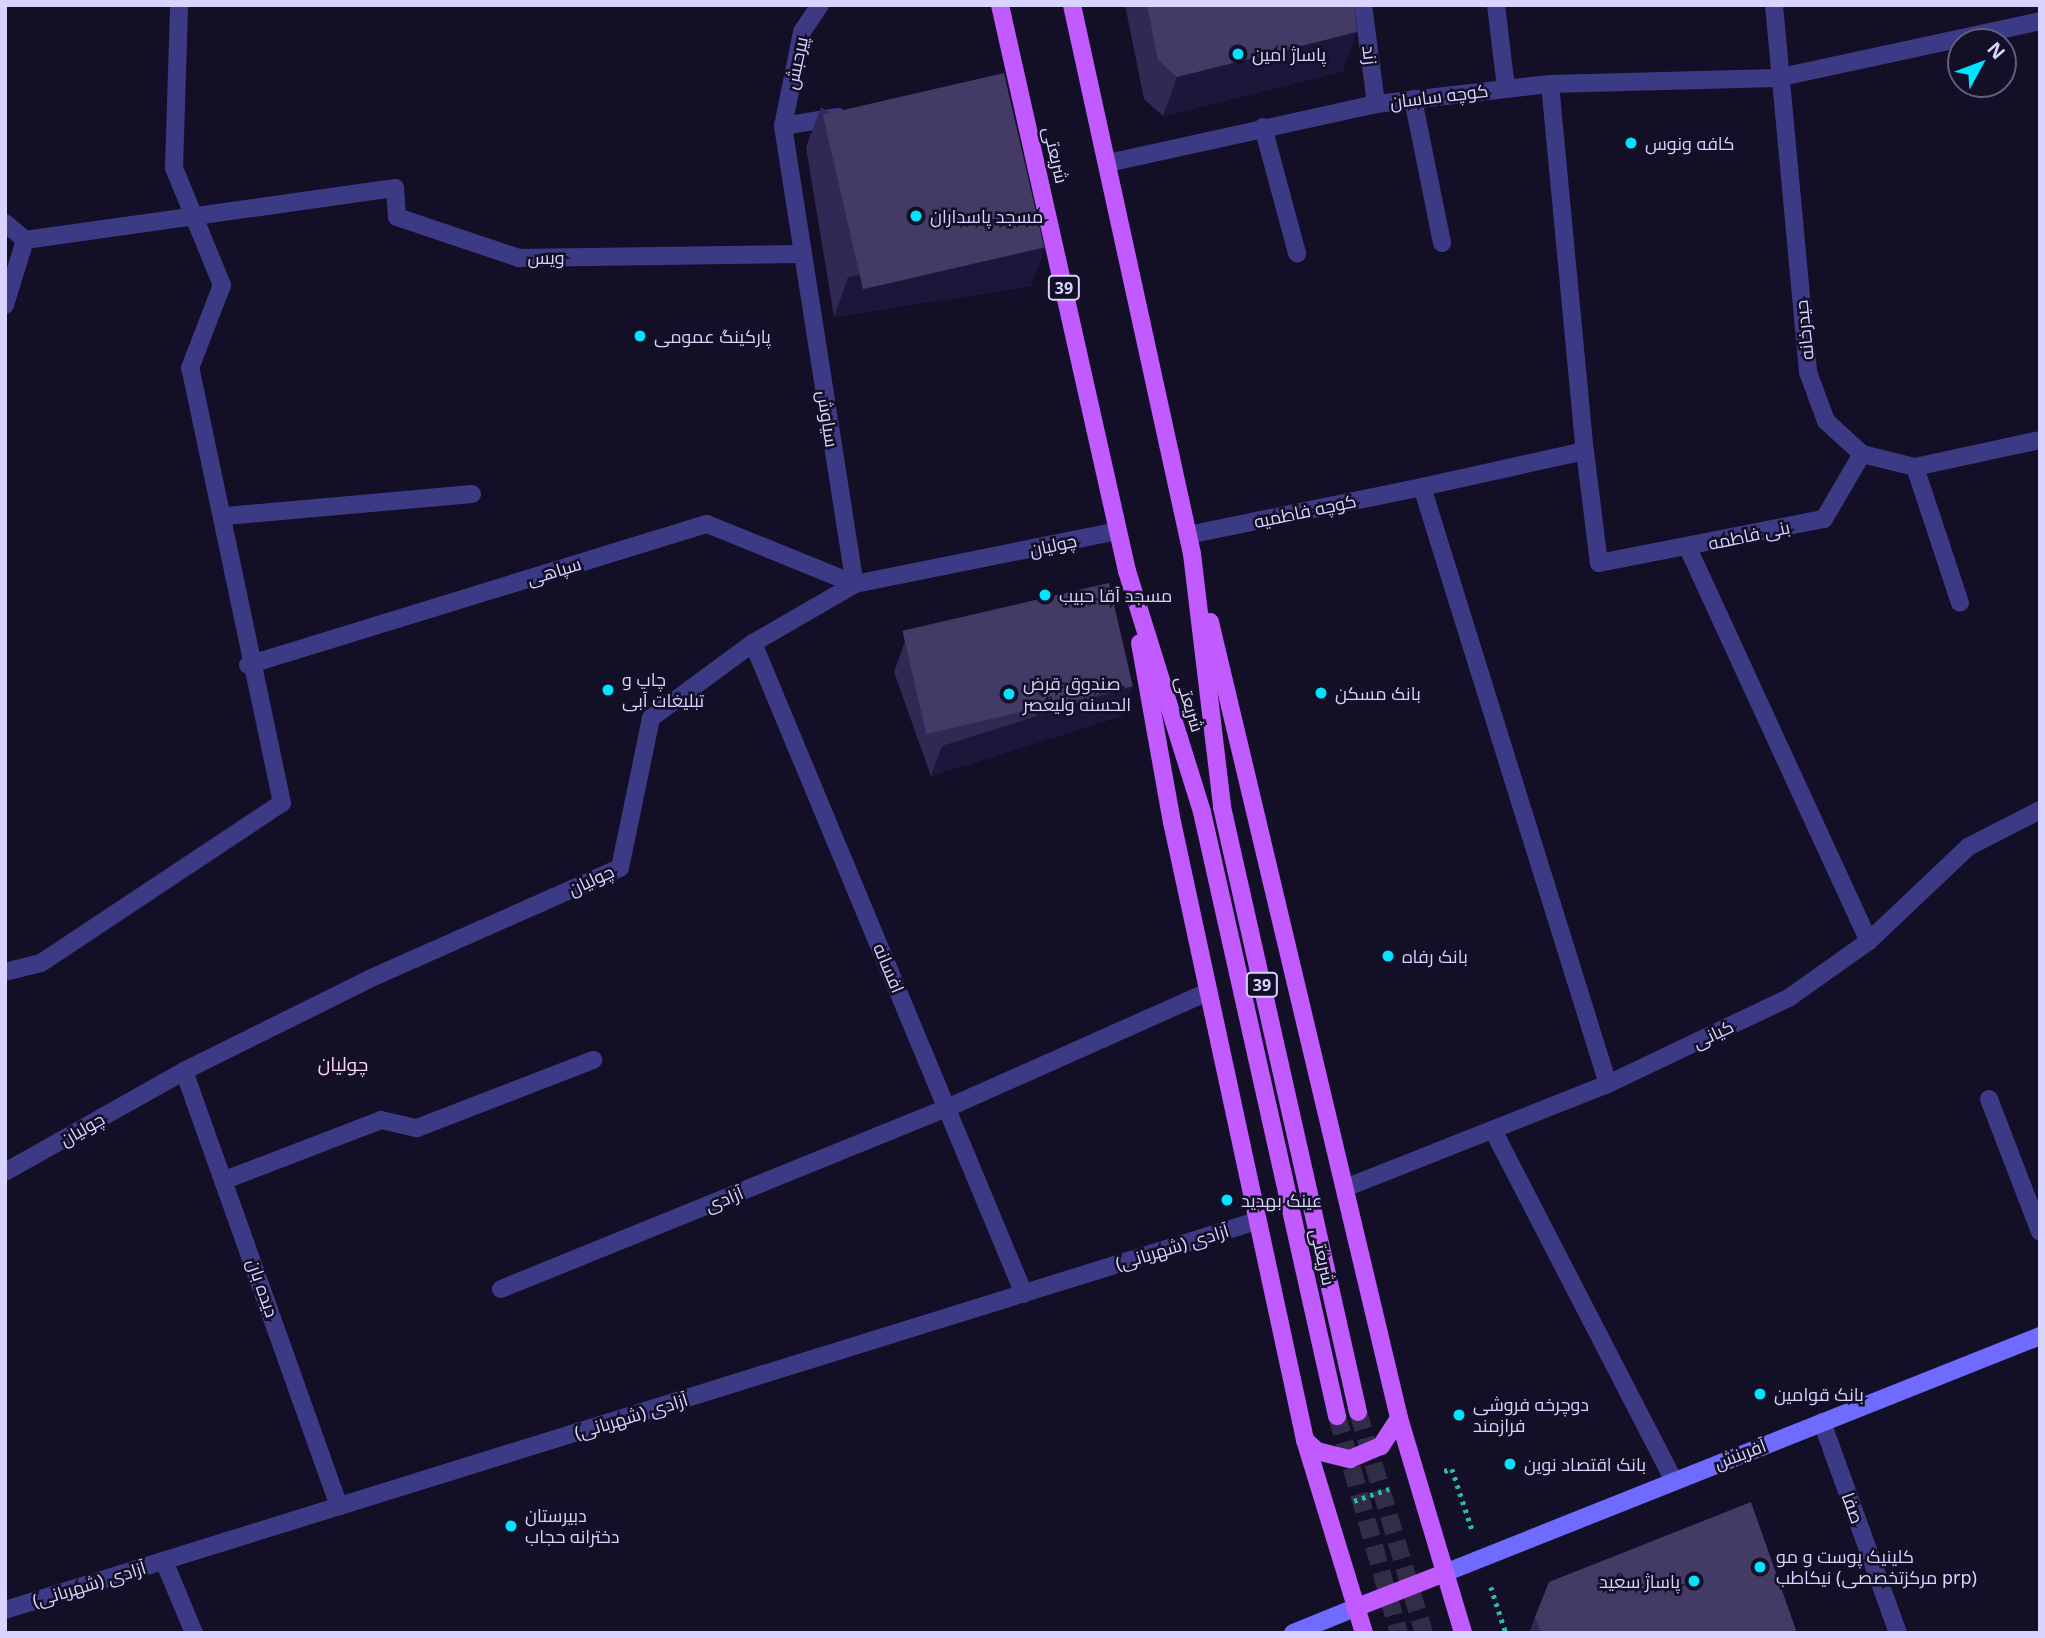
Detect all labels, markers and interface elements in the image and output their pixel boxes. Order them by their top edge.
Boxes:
north arrow [1947,28,2017,98]
street label: پیرحبش [780,35,812,91]
text: N [1981,36,2011,65]
place label: پاساژ امین [1252,43,1326,65]
street label: زند [1358,44,1382,66]
marker: پاساژ امین [1230,46,1246,62]
street label: کوچه ساسان [1388,79,1490,113]
street label: شریعتی [1039,125,1073,185]
place label: کافه ونوس [1645,132,1734,154]
marker: کافه ونوس [1623,135,1639,151]
place label: مسجد پاسداران [930,205,1043,227]
marker: مسجد پاسداران [908,208,924,224]
street label: ویس [527,246,565,268]
road number: 39 [1046,276,1082,300]
street label: حیدرخانه [1790,299,1818,361]
place label: پارکینگ عمومی [654,325,771,347]
marker: پارکینگ عمومی [632,328,648,344]
street label: سیاوش [813,389,843,449]
street label: کوچه فاطمیه [1252,490,1358,532]
street label: بنی فاطمه [1706,516,1792,554]
street label: چولیان [1027,529,1079,561]
street label: سپاهی [524,553,584,589]
place label: مسجد آقا حبیب [1059,584,1172,606]
marker: مسجد آقا حبیب [1037,587,1053,603]
place label: چاپ و تبلیغات آبی [622,669,704,712]
place label: صندوق قرض الحسنه ولیعصر [1023,673,1131,716]
street label: شریعتی [1171,673,1209,735]
marker: چاپ و تبلیغات آبی [600,682,616,698]
place label: بانک مسکن [1335,682,1421,704]
marker: بانک مسکن [1313,685,1329,701]
marker: صندوق قرض الحسنه ولیعصر [1001,686,1017,702]
street label: چولیان [565,860,617,900]
street label: افسانه [869,940,909,996]
place label: بانک رفاه [1402,945,1468,967]
marker: بانک رفاه [1380,948,1396,964]
road number: 39 [1244,973,1280,998]
street label: کیانی [1689,1015,1737,1053]
district label: چولیان [318,1054,368,1076]
street label: چولیان [56,1108,108,1150]
street label: آزادی [702,1182,746,1216]
place label: عینک بهدید [1241,1189,1322,1211]
marker: عینک بهدید [1219,1192,1235,1208]
street label: آزادی (شهربانی) [1113,1219,1231,1275]
street label: شریعتی [1306,1227,1340,1287]
street label: دیده بان [243,1256,283,1320]
place label: بانک قوامین [1774,1383,1864,1405]
marker: بانک قوامین [1752,1386,1768,1402]
street label: آزادی (شهربانی) [572,1388,690,1444]
place label: دوچرخه فروشی فرازمند [1473,1394,1589,1436]
marker: دوچرخه فروشی فرازمند [1451,1407,1467,1423]
street label: آفرینش [1711,1434,1769,1474]
place label: بانک اقتصاد نوین [1524,1453,1646,1475]
marker: بانک اقتصاد نوین [1502,1456,1518,1472]
street label: صفا [1837,1489,1869,1527]
place label: دبیرستان دخترانه حجاب [525,1505,619,1548]
marker: دبیرستان دخترانه حجاب [503,1518,519,1534]
place label: کلینیک پوست و مو نیکاطب (مرکزتخصصی prp) [1776,1546,1977,1588]
street label: آزادی (شهربانی) [30,1556,148,1612]
marker: کلینیک پوست و مو نیکاطب (مرکزتخصصی prp) [1750,1557,1770,1577]
place label: پاساژ سعید [1599,1570,1680,1592]
marker: پاساژ سعید [1686,1573,1702,1589]

